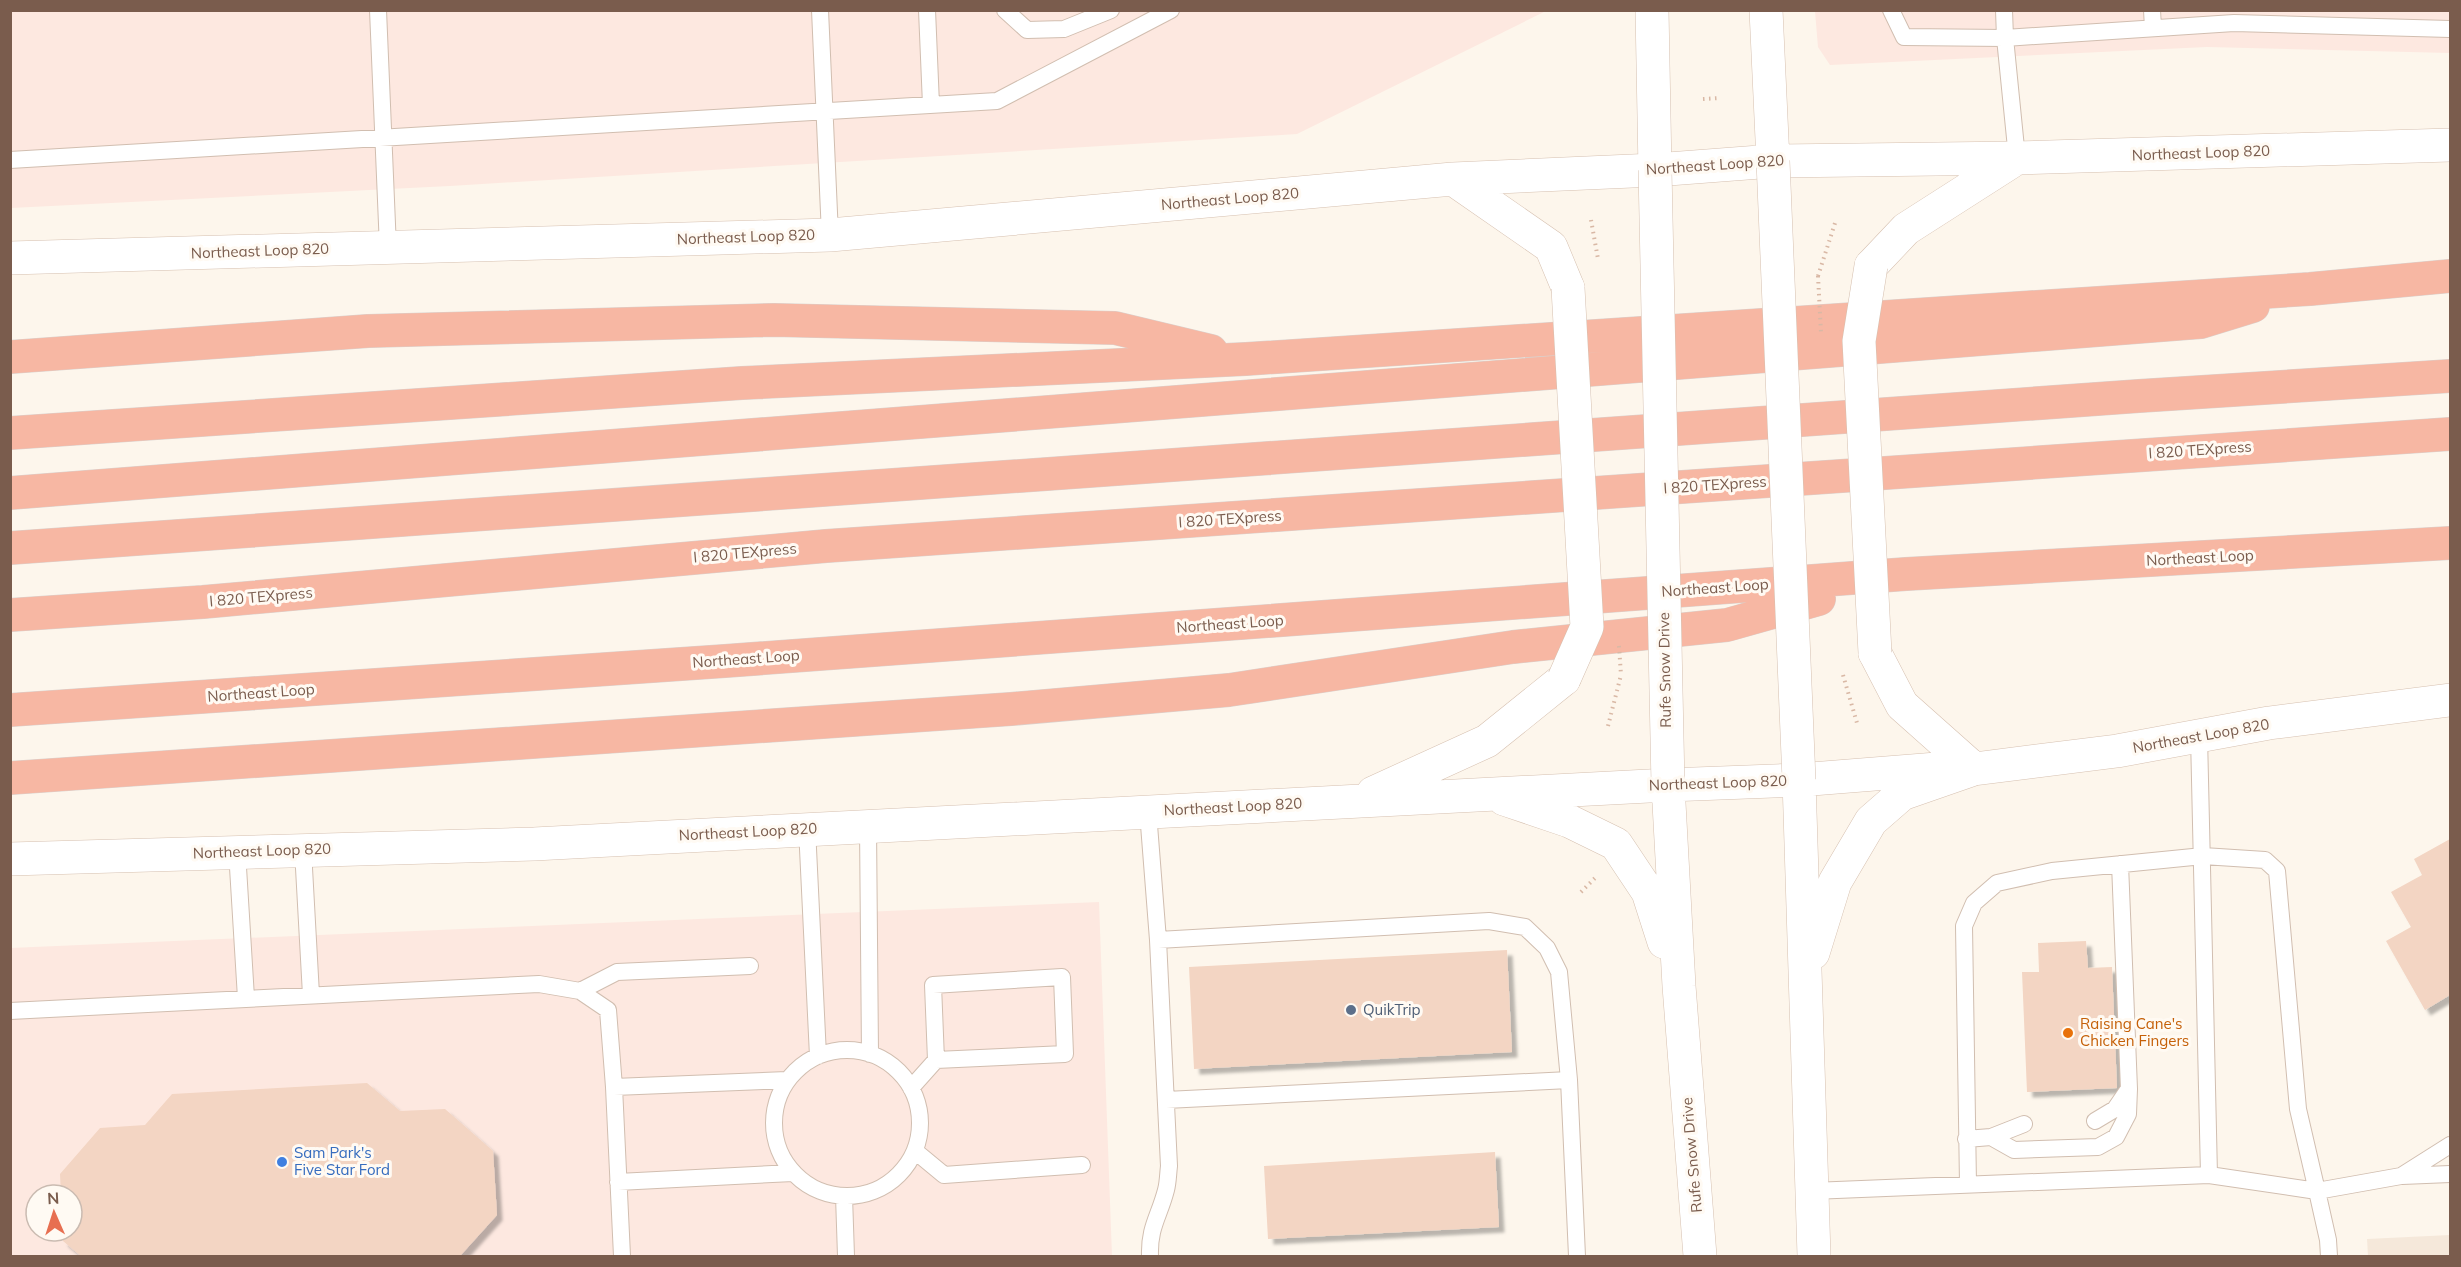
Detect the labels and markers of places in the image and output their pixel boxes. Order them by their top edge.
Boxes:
place label: QuikTrip [1363,1000,1420,1019]
marker: QuikTrip [1344,1003,1358,1017]
place label: Raising Cane's Chicken Fingers [2080,1014,2189,1050]
marker: Raising Cane's Chicken Fingers [2061,1026,2075,1040]
place label: Sam Park's Five Star Ford [294,1143,390,1179]
marker: Sam Park's Five Star Ford [275,1155,289,1169]

